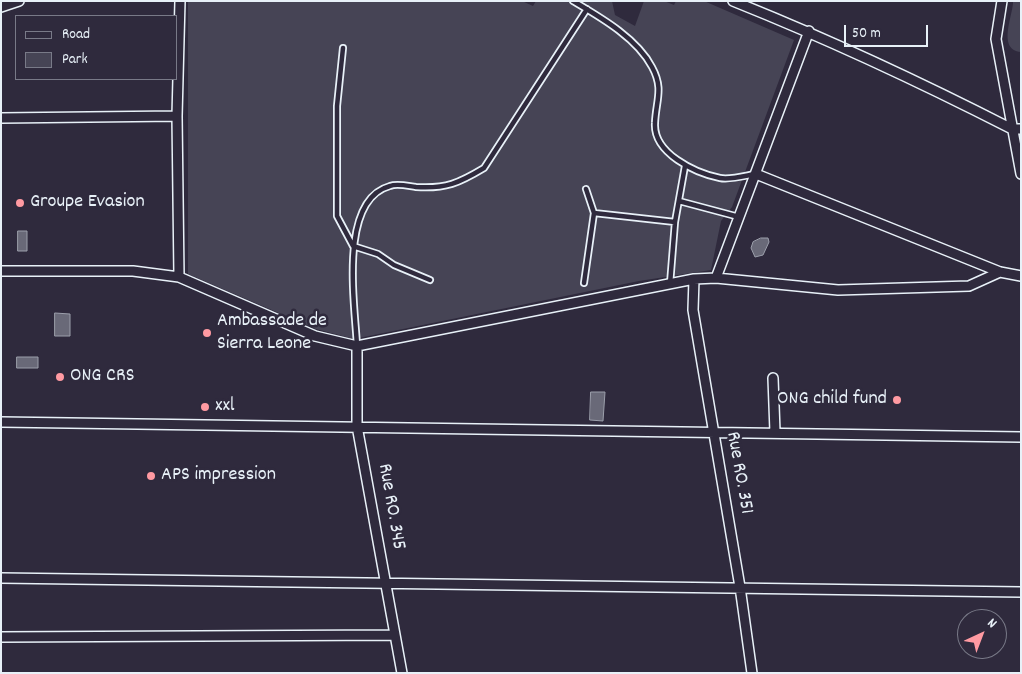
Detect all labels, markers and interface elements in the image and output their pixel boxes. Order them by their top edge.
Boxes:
legend [15,15,178,80]
scale bar [847,15,931,47]
text: 50 m [852,23,881,45]
text: Road [62,24,90,46]
text: Park [62,49,88,71]
place label: Groupe Evasion [30,191,145,215]
marker: Groupe Evasion [14,197,26,209]
place label: Ambassade de Sierra Leone [217,310,327,357]
marker: Ambassade de Sierra Leone [201,327,213,339]
place label: ONG CRS [70,365,134,389]
marker: ONG CRS [54,371,66,383]
place label: ONG child fund [777,388,887,412]
marker: ONG child fund [891,394,903,406]
place label: xxl [215,395,235,419]
marker: xxl [199,401,211,413]
street label: Rue RO. 351 [719,430,757,516]
street label: Rue RO. 345 [371,462,409,552]
place label: APS impression [161,464,276,488]
marker: APS impression [145,470,157,482]
north arrow [957,609,1007,659]
text: N [982,614,1001,633]

